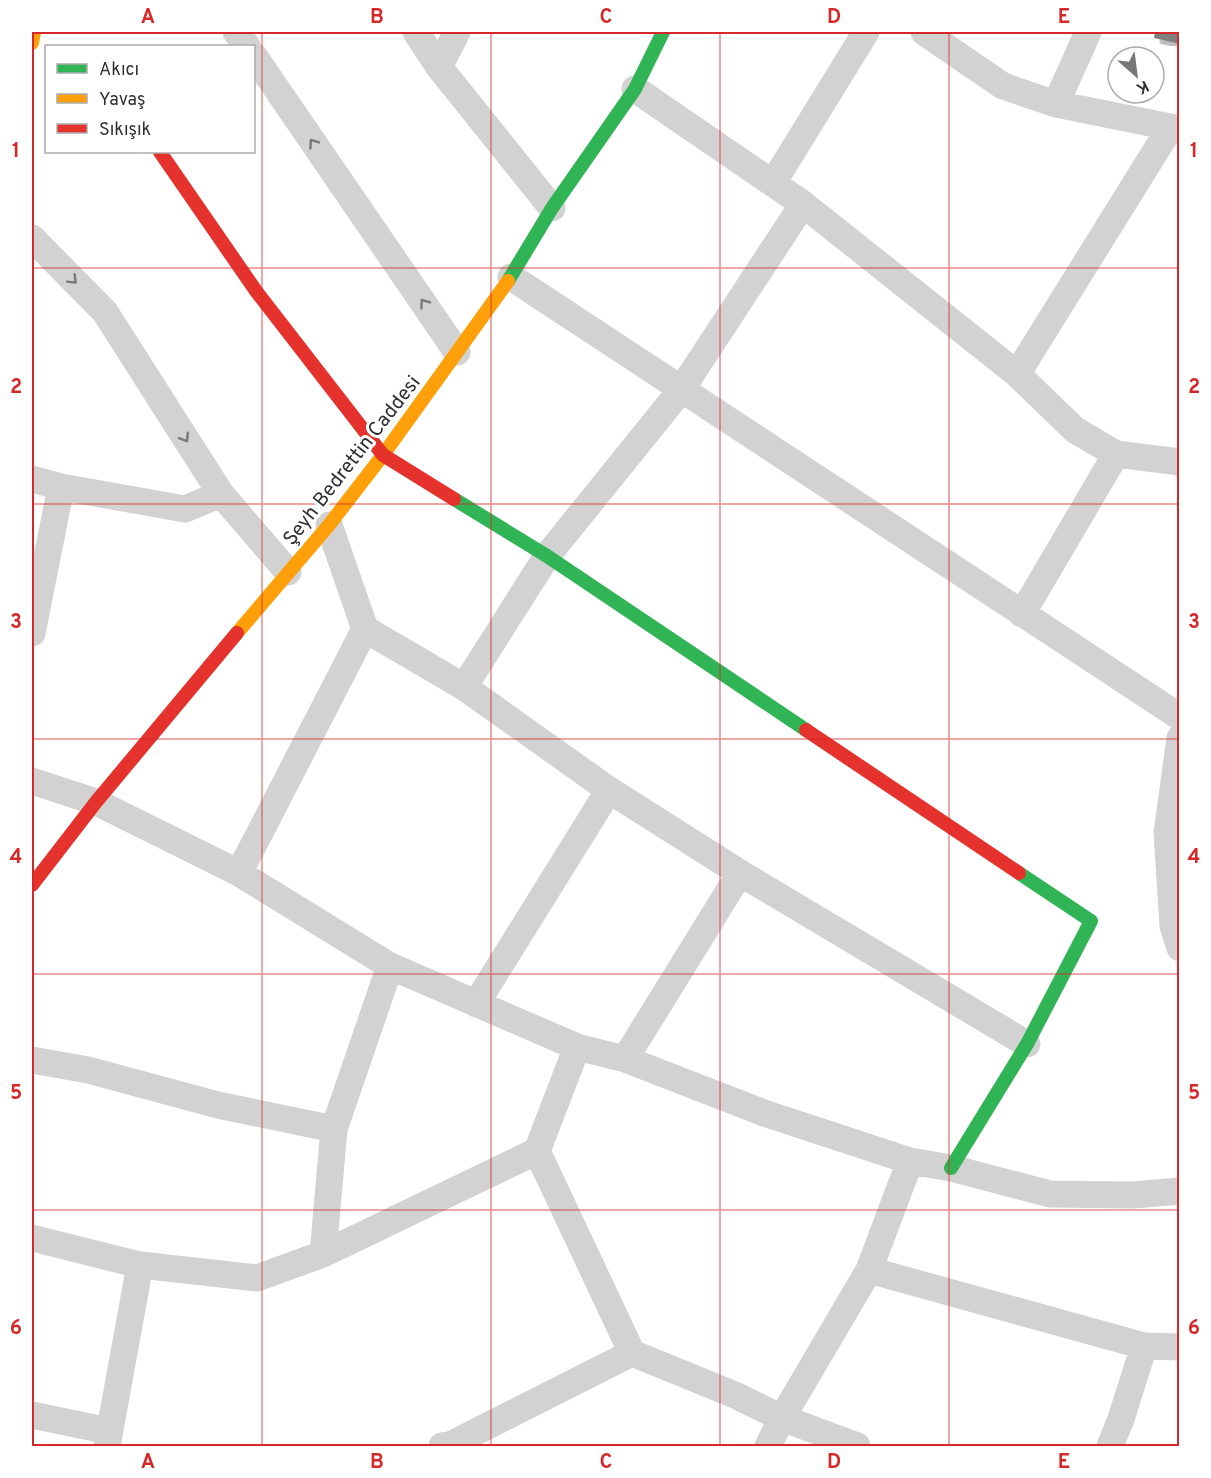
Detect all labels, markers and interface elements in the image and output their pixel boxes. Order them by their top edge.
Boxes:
text: A [141,5,155,31]
text: B [370,5,384,31]
text: C [600,5,612,31]
text: D [827,5,841,31]
text: E [1058,5,1070,31]
legend [45,45,255,153]
north arrow [1106,45,1166,105]
text: Akıcı [99,59,139,82]
text: K [1132,75,1152,98]
text: Yavaş [99,89,145,112]
text: Sıkışık [99,119,151,142]
text: 1 [12,139,20,165]
one-way arrow [309,139,320,150]
text: 1 [1190,139,1198,165]
one-way arrow [65,272,76,283]
one-way arrow [420,299,431,310]
street label: Şeyh Bedrettin Caddesi [278,371,427,551]
text: 2 [10,375,22,401]
text: 2 [1188,375,1200,401]
one-way arrow [178,431,189,442]
text: 3 [10,610,22,636]
text: 3 [1188,610,1200,636]
text: 4 [10,845,22,871]
text: 4 [1188,845,1200,871]
text: 5 [10,1081,22,1107]
text: 5 [1188,1081,1200,1107]
text: 6 [10,1316,22,1342]
text: 6 [1188,1316,1200,1342]
text: A [141,1450,155,1476]
text: B [370,1450,384,1476]
text: C [600,1450,612,1476]
text: D [827,1450,841,1476]
text: E [1058,1450,1070,1476]

